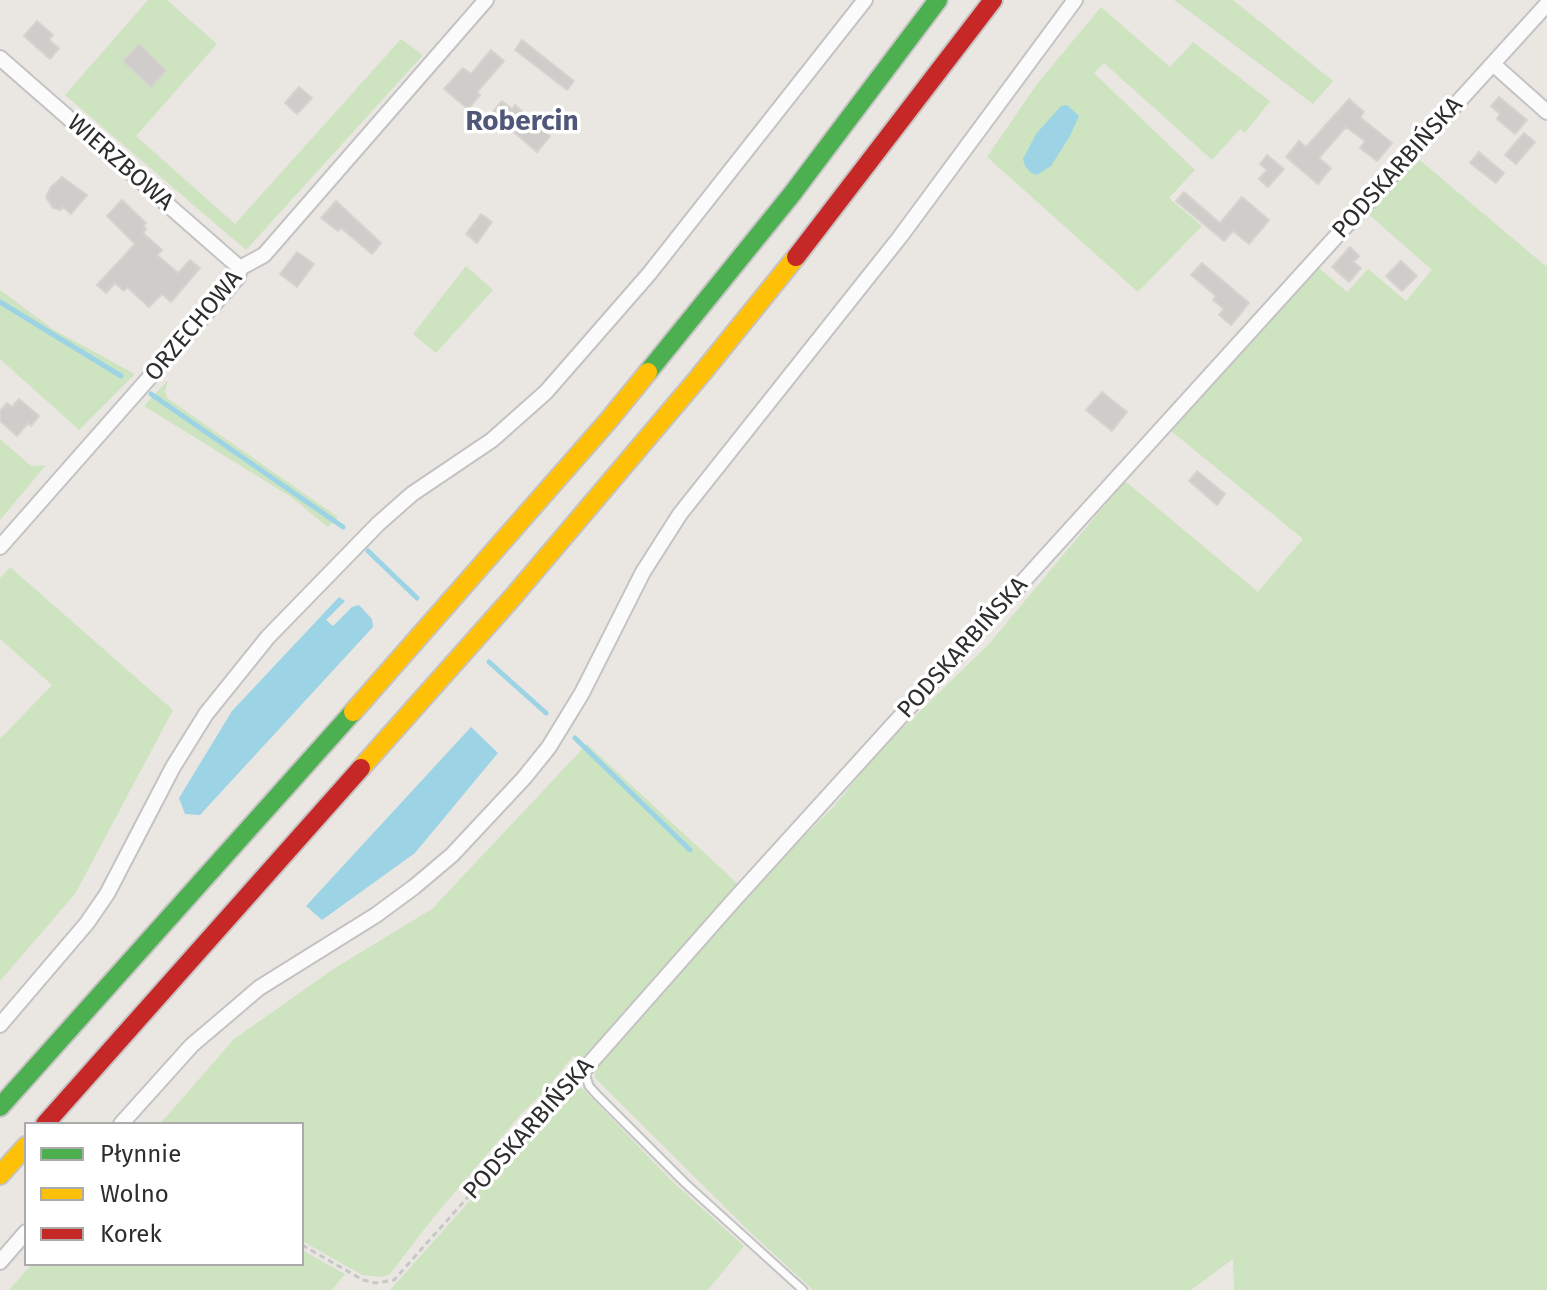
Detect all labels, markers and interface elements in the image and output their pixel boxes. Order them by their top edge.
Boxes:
street label: PODSKARBIŃSKA [1327,91,1469,245]
district label: Robercin [465,105,579,139]
street label: WIERZBOWA [61,109,179,217]
street label: ORZECHOWA [139,265,249,387]
street label: PODSKARBIŃSKA [892,571,1034,725]
street label: PODSKARBIŃSKA [458,1052,600,1206]
legend [24,1122,304,1266]
text: Płynnie [100,1140,181,1168]
text: Wolno [100,1180,169,1208]
text: Korek [100,1220,162,1248]

